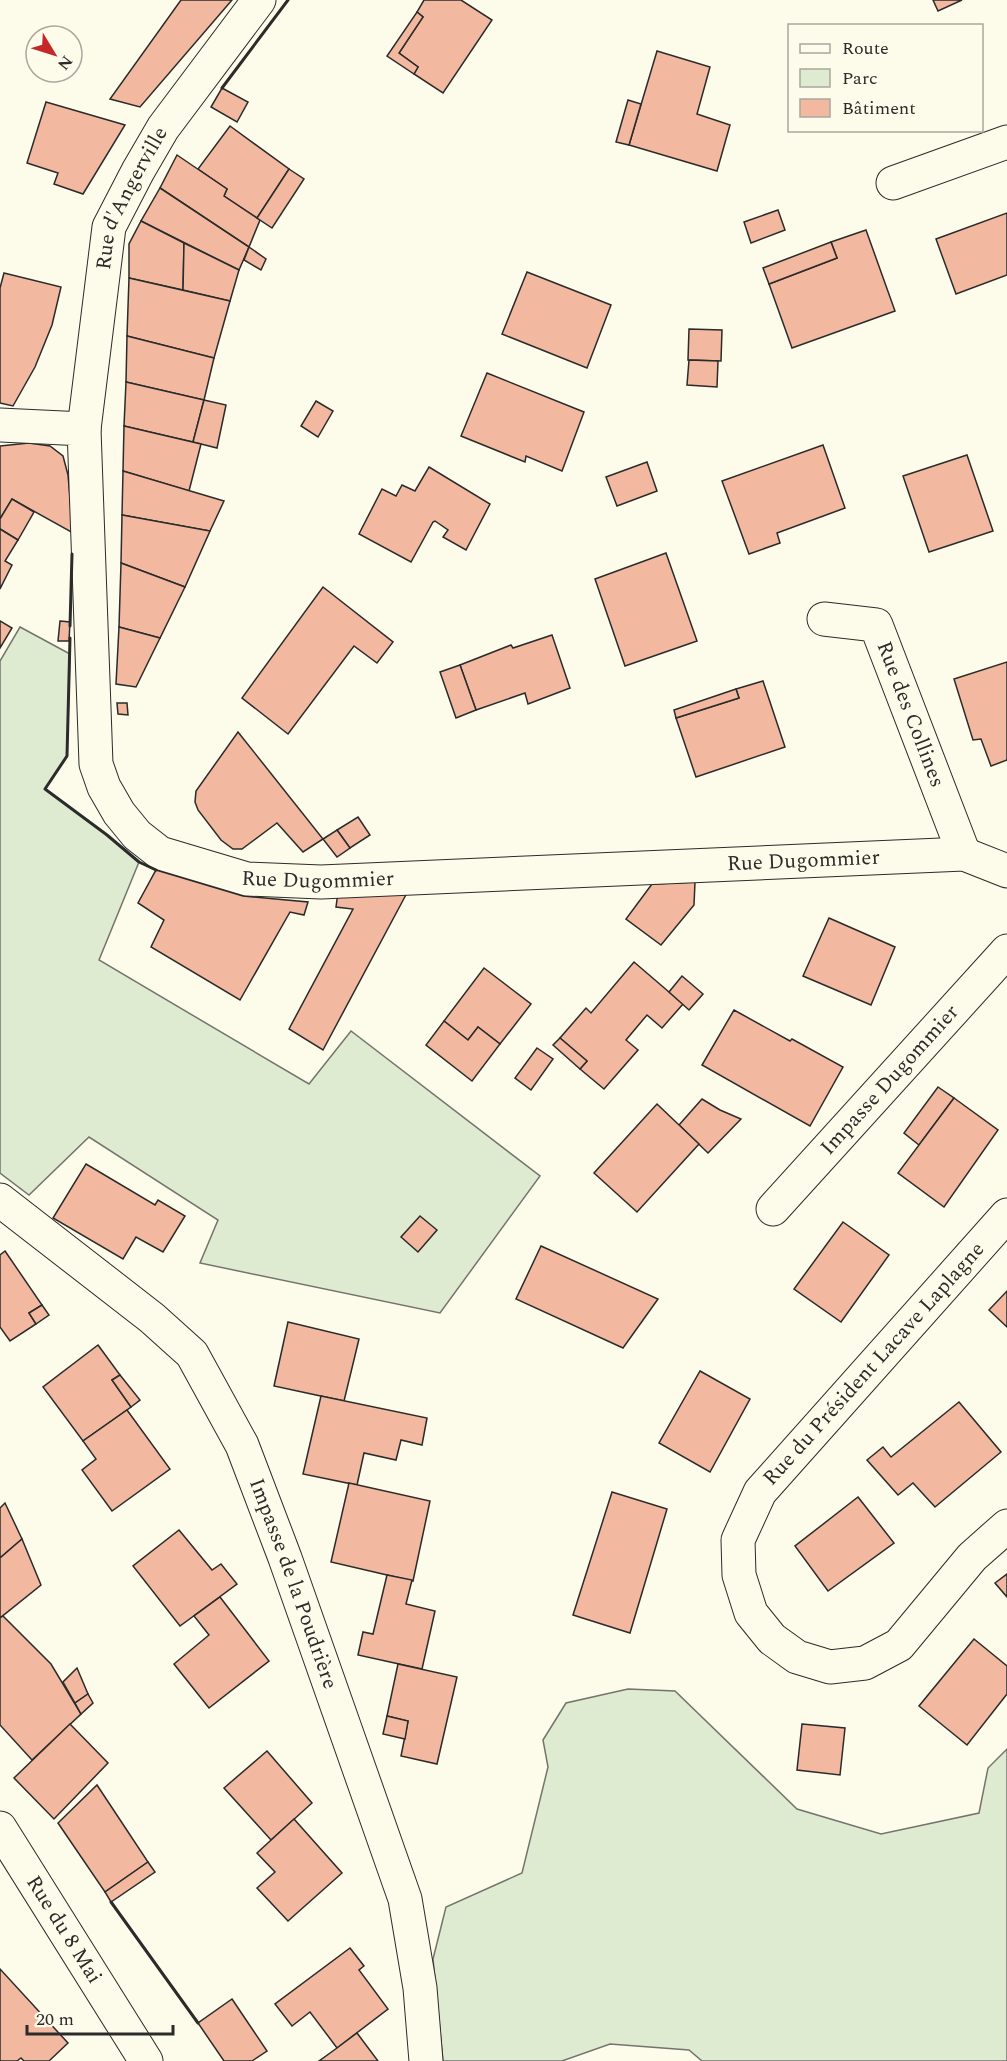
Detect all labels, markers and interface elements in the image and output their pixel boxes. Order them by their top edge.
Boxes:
north arrow [24,24,84,84]
legend [788,24,983,132]
text: Route [842,35,889,62]
text: N [52,50,79,75]
text: Parc [842,65,878,92]
text: Bâtiment [842,95,916,122]
street label: Rue d'Angerville [88,121,176,272]
street label: Rue des Collines [868,636,953,792]
street label: Rue Dugommier [726,842,880,880]
street label: Rue Dugommier [241,863,395,898]
street label: Impasse Dugommier [813,998,967,1163]
street label: Rue du Président Lacave Laplagne [755,1235,993,1493]
street label: Impasse de la Poudrière [240,1474,346,1694]
street label: Rue du 8 Mai [18,1869,110,1990]
scale bar [27,1998,172,2036]
text: 20 m [36,2006,74,2033]

